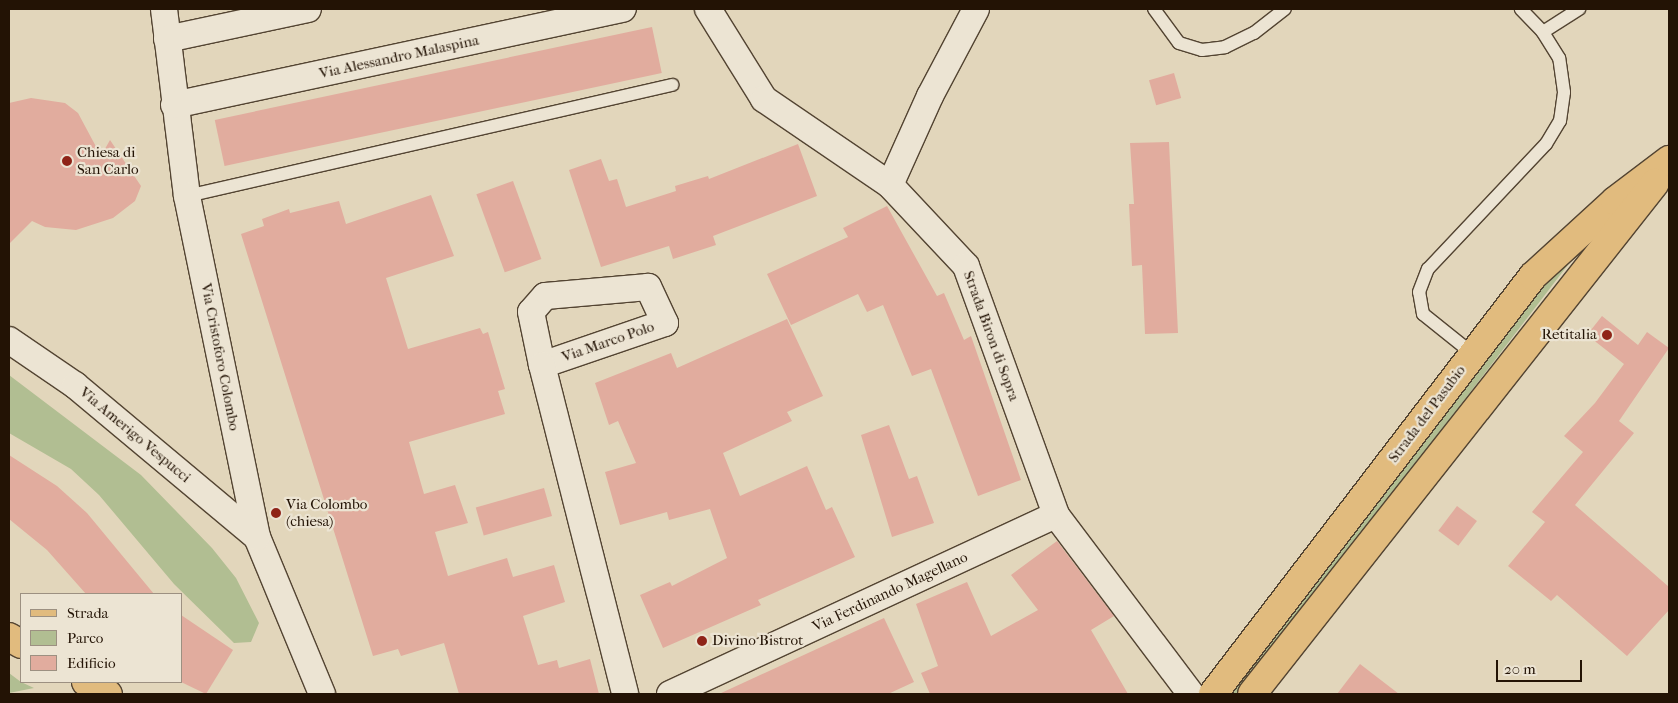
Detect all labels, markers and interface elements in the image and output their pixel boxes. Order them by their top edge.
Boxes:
street label: Via Alessandro Malaspina [317,31,481,83]
place label: Chiesa di San Carlo [77,143,139,178]
marker: Chiesa di San Carlo [61,155,73,167]
street label: Strada Biron di Sopra [959,268,1023,404]
street label: Via Cristoforo Colombo [197,282,243,432]
street label: Via Marco Polo [559,318,657,366]
place label: Retitalia [1541,326,1597,344]
marker: Retitalia [1601,329,1613,341]
street label: Strada del Pasubio [1385,362,1469,466]
street label: Via Amerigo Vespucci [76,383,194,487]
place label: Via Colombo (chiesa) [286,495,367,530]
marker: Via Colombo (chiesa) [270,507,282,519]
street label: Via Ferdinando Magellano [809,548,971,636]
legend [20,593,182,683]
text: Strada [67,604,109,622]
text: Parco [67,629,103,647]
place label: Divino Bistrot [712,632,803,650]
marker: Divino Bistrot [696,635,708,647]
scale bar [1498,650,1584,682]
text: Edificio [67,654,116,672]
text: 20 m [1504,660,1536,678]

